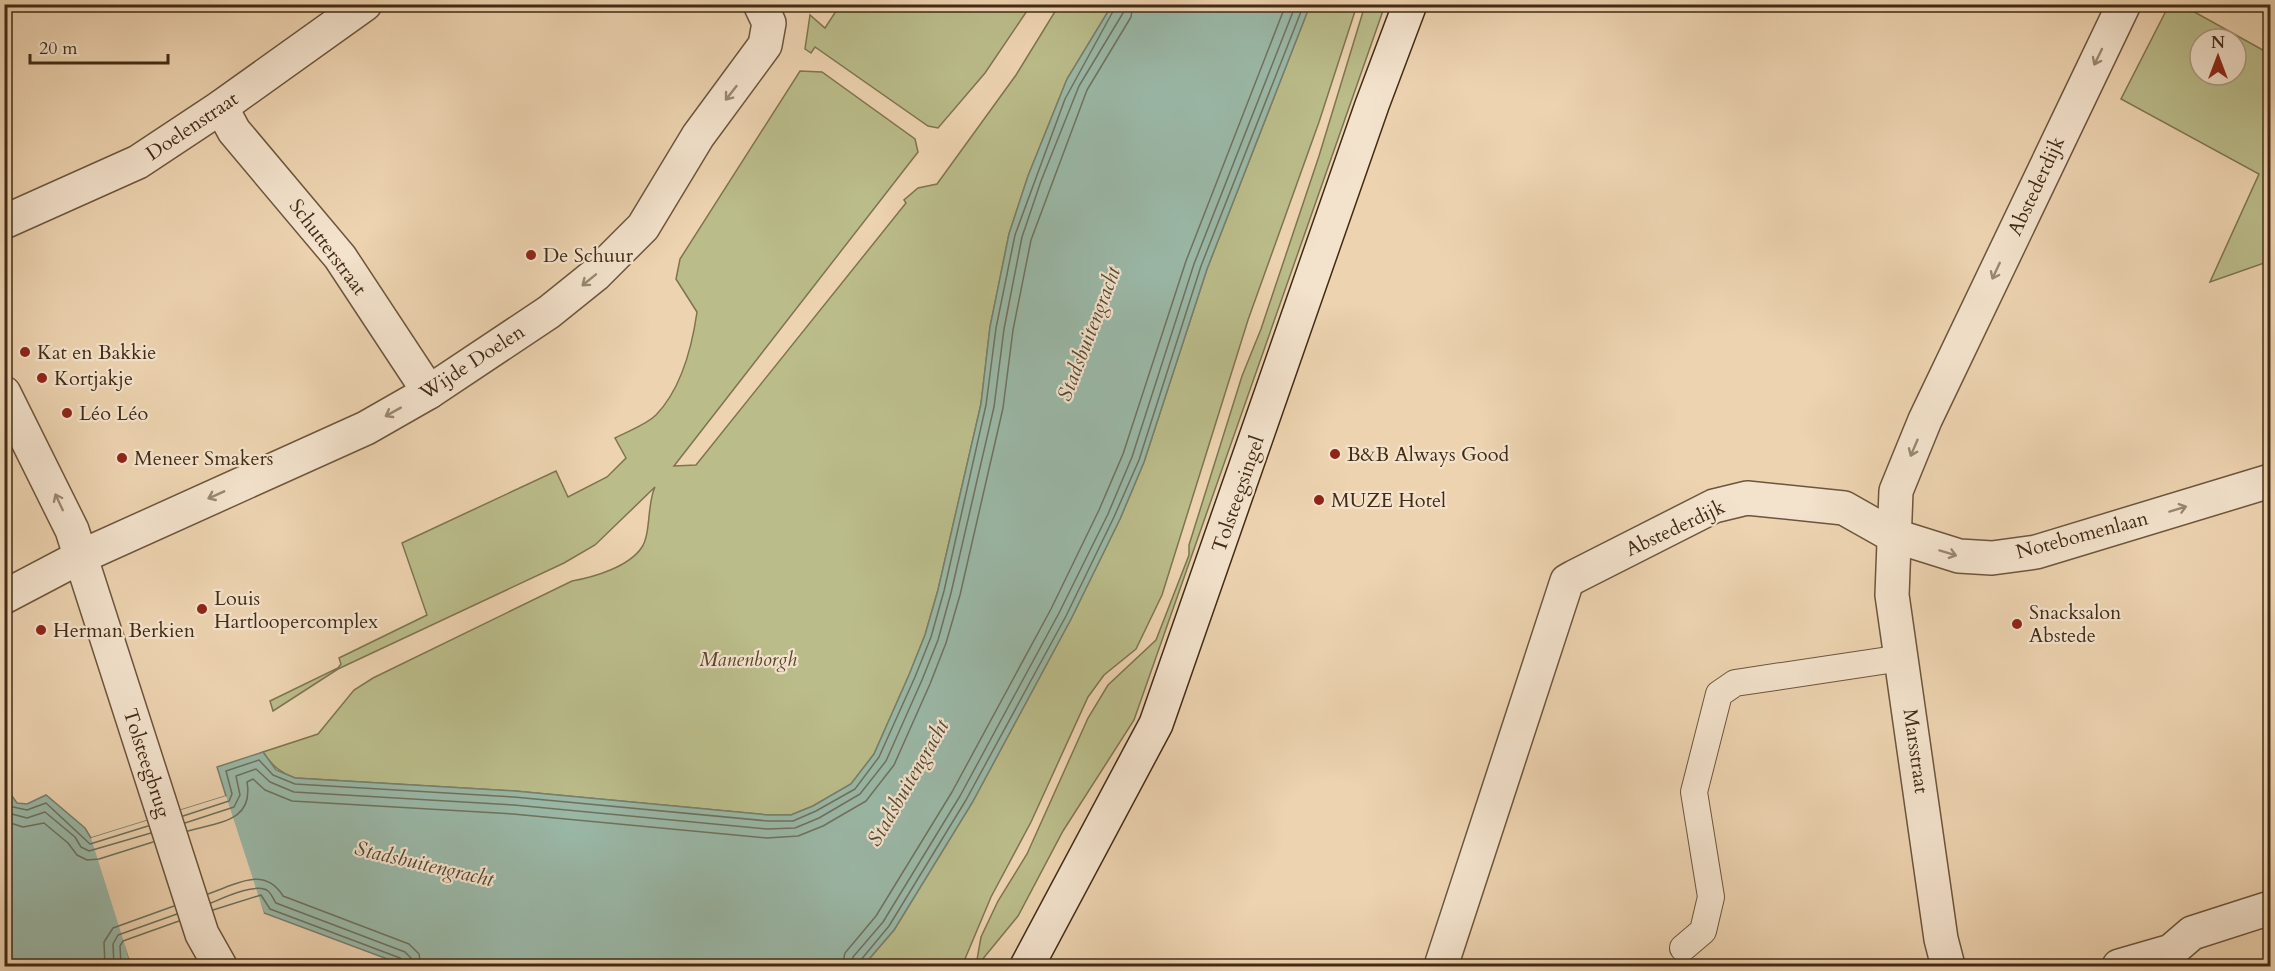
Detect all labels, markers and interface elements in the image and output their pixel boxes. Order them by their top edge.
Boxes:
scale bar [30,27,168,65]
north arrow [2188,27,2248,87]
text: N [2211,32,2225,54]
text: 20 m [39,36,78,61]
one-way arrow [2092,48,2104,66]
one-way arrow [725,84,738,100]
street label: Doelenstraat [141,85,244,167]
street label: Abstederdijk [2001,132,2071,240]
street label: Schutterstraat [283,193,373,301]
place label: De Schuur [543,242,634,269]
marker: De Schuur [524,248,538,262]
one-way arrow [1990,261,2002,279]
water label: Stadsbuitengracht [1050,262,1128,405]
one-way arrow [581,274,597,287]
street label: Wijde Doelen [413,318,530,407]
place label: Kat en Bakkie [37,339,156,366]
marker: Kat en Bakkie [18,345,32,359]
place label: Kortjakje [54,365,133,392]
marker: Kortjakje [35,371,49,385]
place label: Léo Léo [79,400,149,427]
marker: Léo Léo [60,406,74,420]
one-way arrow [385,407,402,419]
street label: Tolsteegsingel [1205,432,1271,556]
one-way arrow [1908,438,1919,456]
place label: B&B Always Good [1347,441,1509,468]
place label: Meneer Smakers [134,445,273,472]
marker: B&B Always Good [1328,447,1342,461]
marker: Meneer Smakers [115,451,129,465]
place label: MUZE Hotel [1331,487,1446,514]
one-way arrow [208,490,226,502]
marker: MUZE Hotel [1312,493,1326,507]
street label: Abstederdijk [1621,493,1729,563]
one-way arrow [53,494,65,512]
one-way arrow [2168,503,2187,514]
street label: Notebomenlaan [2013,504,2152,566]
one-way arrow [1938,548,1957,559]
place label: Louis Hartloopercomplex [214,585,378,635]
place label: Snacksalon Abstede [2029,599,2122,649]
marker: Louis Hartloopercomplex [195,602,209,616]
place label: Herman Berkien [53,617,196,644]
marker: Snacksalon Abstede [2010,617,2024,631]
marker: Herman Berkien [34,623,48,637]
park label: Manenborgh [699,646,797,673]
street label: Tolsteegbrug [117,705,178,822]
street label: Marsstraat [1897,707,1935,796]
water label: Stadsbuitengracht [860,713,957,852]
water label: Stadsbuitengracht [352,834,497,894]

